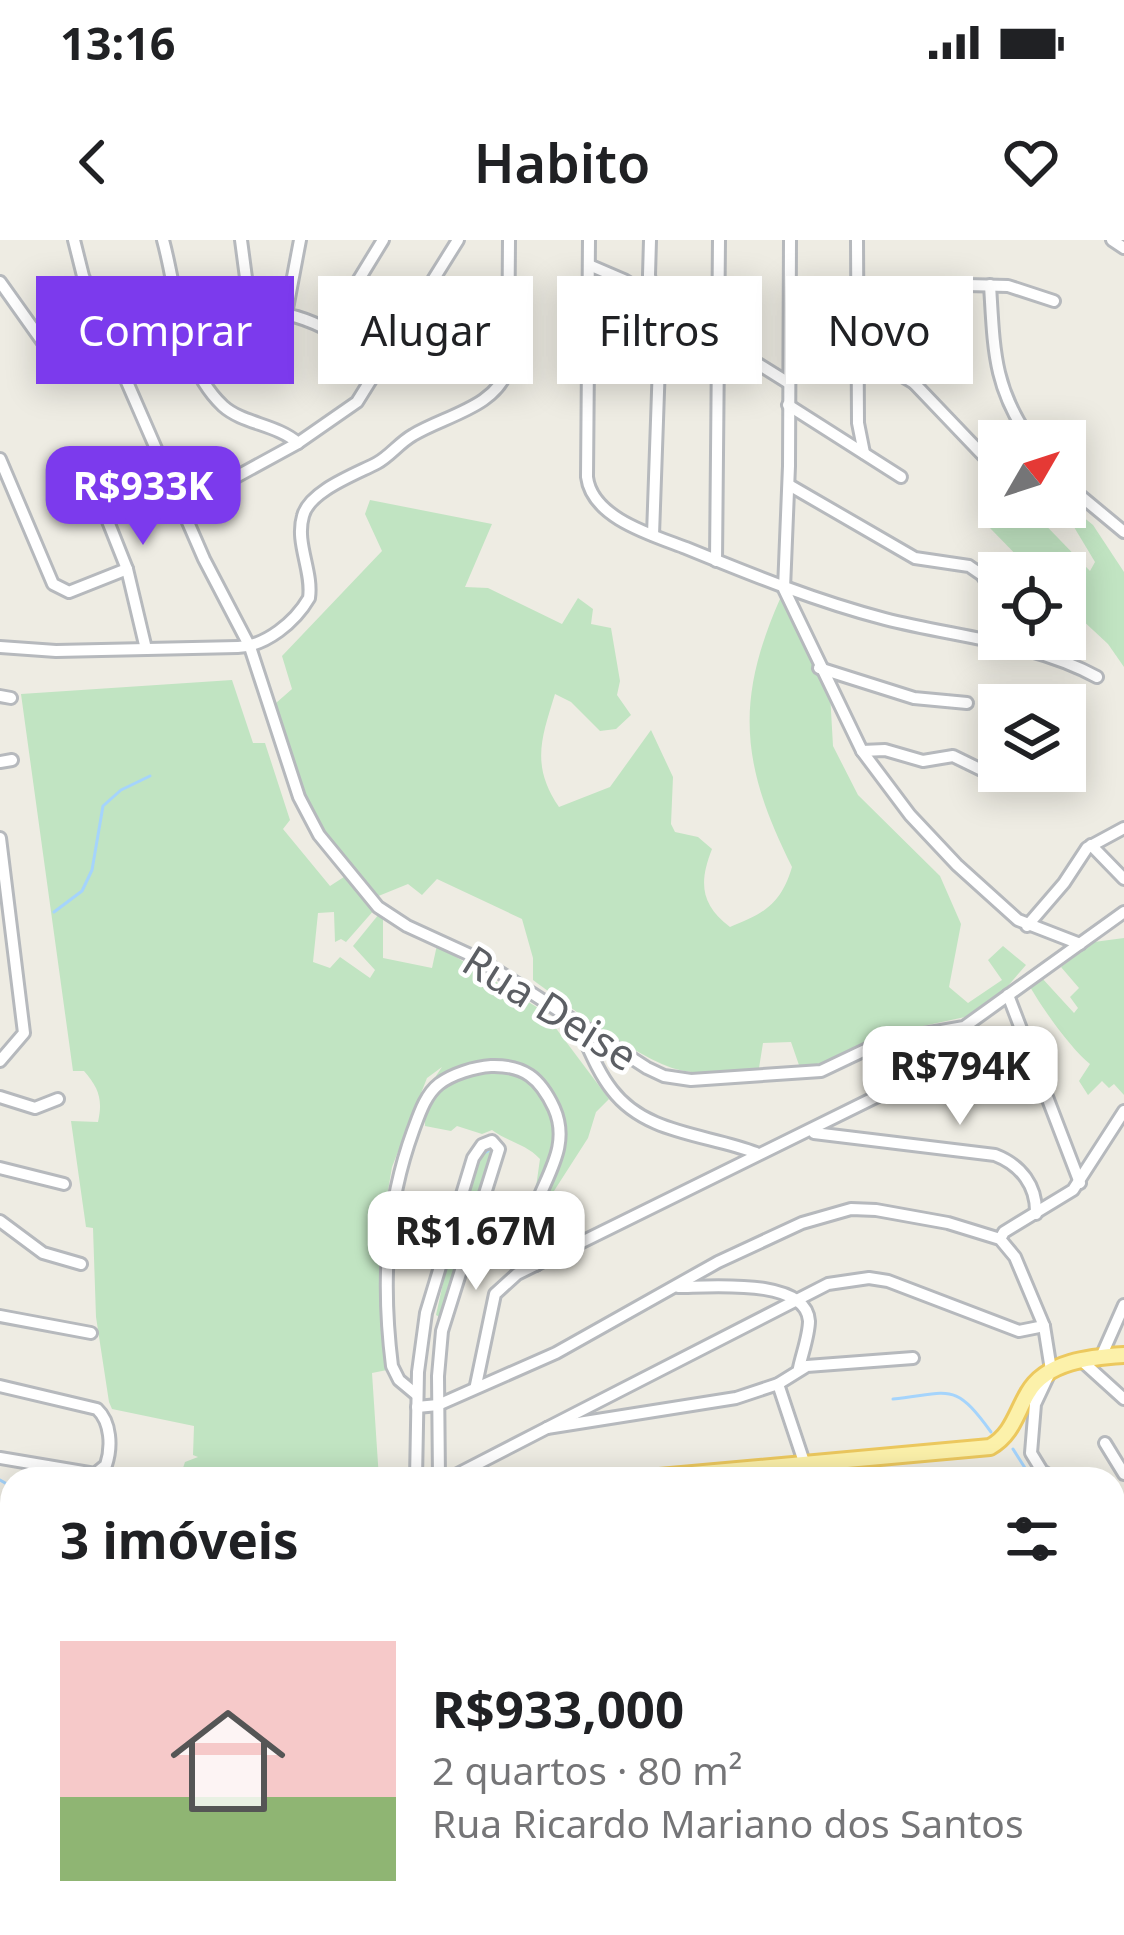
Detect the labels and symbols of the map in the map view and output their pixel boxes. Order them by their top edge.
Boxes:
north arrow [978,420,1086,528]
pin: R$933K [45,446,241,548]
street label: Rua Deise [453,931,649,1083]
pin: R$794K [862,1026,1058,1128]
pin: R$1.67M [365,1191,587,1293]

